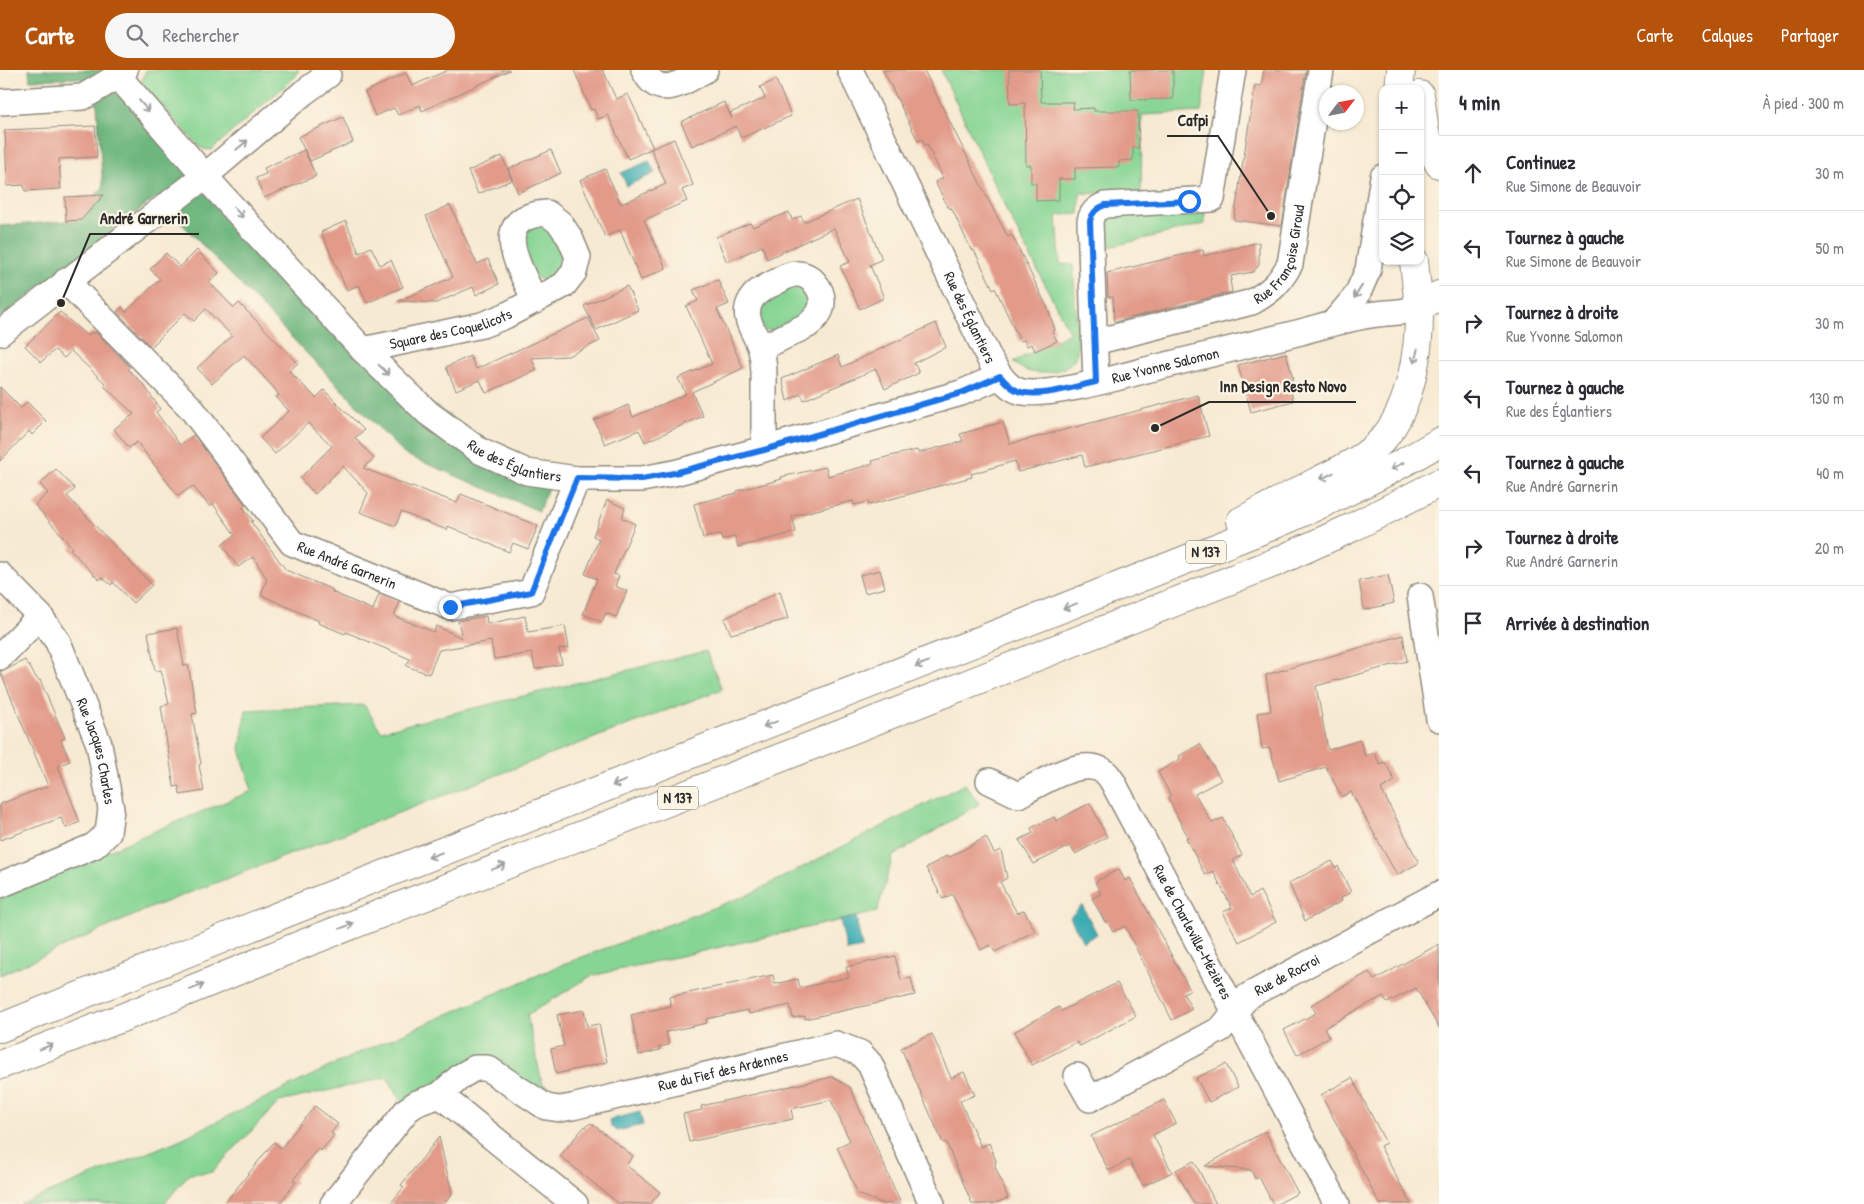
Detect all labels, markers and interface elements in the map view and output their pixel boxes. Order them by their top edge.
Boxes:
search box [105,13,455,58]
text: Carte [25,19,75,51]
icon: search [123,21,151,49]
text: Rechercher [163,22,239,48]
text: Carte [1636,23,1674,48]
text: Calques [1702,23,1753,48]
text: Partager [1781,23,1839,48]
north arrow [1319,85,1364,130]
map controls [1379,85,1424,265]
button: + [1379,85,1424,130]
text: 4 min [1459,88,1500,117]
text: À pied · 300 m [1763,92,1844,114]
one-way arrow [138,99,149,112]
callout: Cafpi [1167,105,1218,136]
text: Cafpi [1177,109,1209,132]
button: − [1379,130,1424,175]
one-way arrow [235,140,248,151]
text: Continuez [1506,149,1575,175]
icon: ahead [1459,159,1487,187]
text: 30 m [1815,162,1844,184]
button: locate [1379,175,1424,220]
text: Rue Simone de Beauvoir [1506,175,1641,197]
route start [1178,190,1201,213]
callout: André Garnerin [90,203,199,234]
street label: Rue Françoise Giroud [1249,203,1309,309]
one-way arrow [232,206,243,219]
text: André Garnerin [100,207,188,229]
button: layers [1379,220,1424,265]
text: Tournez à gauche [1506,224,1624,250]
icon: left [1459,234,1487,262]
text: 50 m [1816,237,1844,259]
text: Rue Simone de Beauvoir [1506,250,1641,272]
street label: Rue des Églantiers [939,268,1001,367]
one-way arrow [1353,285,1364,299]
text: Tournez à droite [1506,299,1619,325]
street label: Square des Coquelicots [387,303,516,354]
icon: right [1459,309,1487,337]
text: 30 m [1815,312,1844,334]
text: Rue Yvonne Salomon [1506,325,1623,347]
street label: Rue Yvonne Salomon [1110,342,1221,389]
one-way arrow [1410,348,1420,364]
one-way arrow [378,364,390,376]
callout: Inn Design Resto Novo [1209,371,1356,402]
text: Tournez à gauche [1506,374,1624,400]
text: Inn Design Resto Novo [1220,375,1347,398]
icon: left [1459,384,1487,412]
text: 130 m [1809,387,1844,409]
text: Rue des Églantiers [1506,400,1612,422]
street label: Rue des Églantiers [463,434,563,487]
text: Tournez à gauche [1506,449,1624,475]
icon: left [1459,459,1487,487]
one-way arrow [1389,461,1404,471]
text: 40 m [1816,462,1844,484]
one-way arrow [1320,471,1335,481]
text: Rue André Garnerin [1506,475,1618,497]
text: Tournez à droite [1506,524,1619,550]
icon: right [1459,534,1487,562]
street label: Rue André Garnerin [294,535,400,594]
text: 20 m [1815,537,1844,559]
road number: N 137 [1186,541,1226,564]
text: Rue André Garnerin [1506,550,1618,572]
route end [439,596,462,619]
one-way arrow [1063,602,1079,611]
icon: arrive [1459,609,1487,637]
text: Arrivée à destination [1506,610,1649,636]
one-way arrow [914,660,930,669]
street label: Rue Jacques Charles [72,695,121,806]
one-way arrow [763,719,778,729]
one-way arrow [612,779,627,788]
road number: N 137 [658,786,698,810]
one-way arrow [428,851,443,860]
street label: Rue de Charleville-Mézières [1148,861,1237,1003]
one-way arrow [491,862,506,871]
one-way arrow [339,921,354,931]
street label: Rue de Rocroi [1250,949,1323,1001]
one-way arrow [189,982,204,991]
one-way arrow [37,1042,53,1051]
street label: Rue du Fief des Ardennes [656,1045,790,1096]

